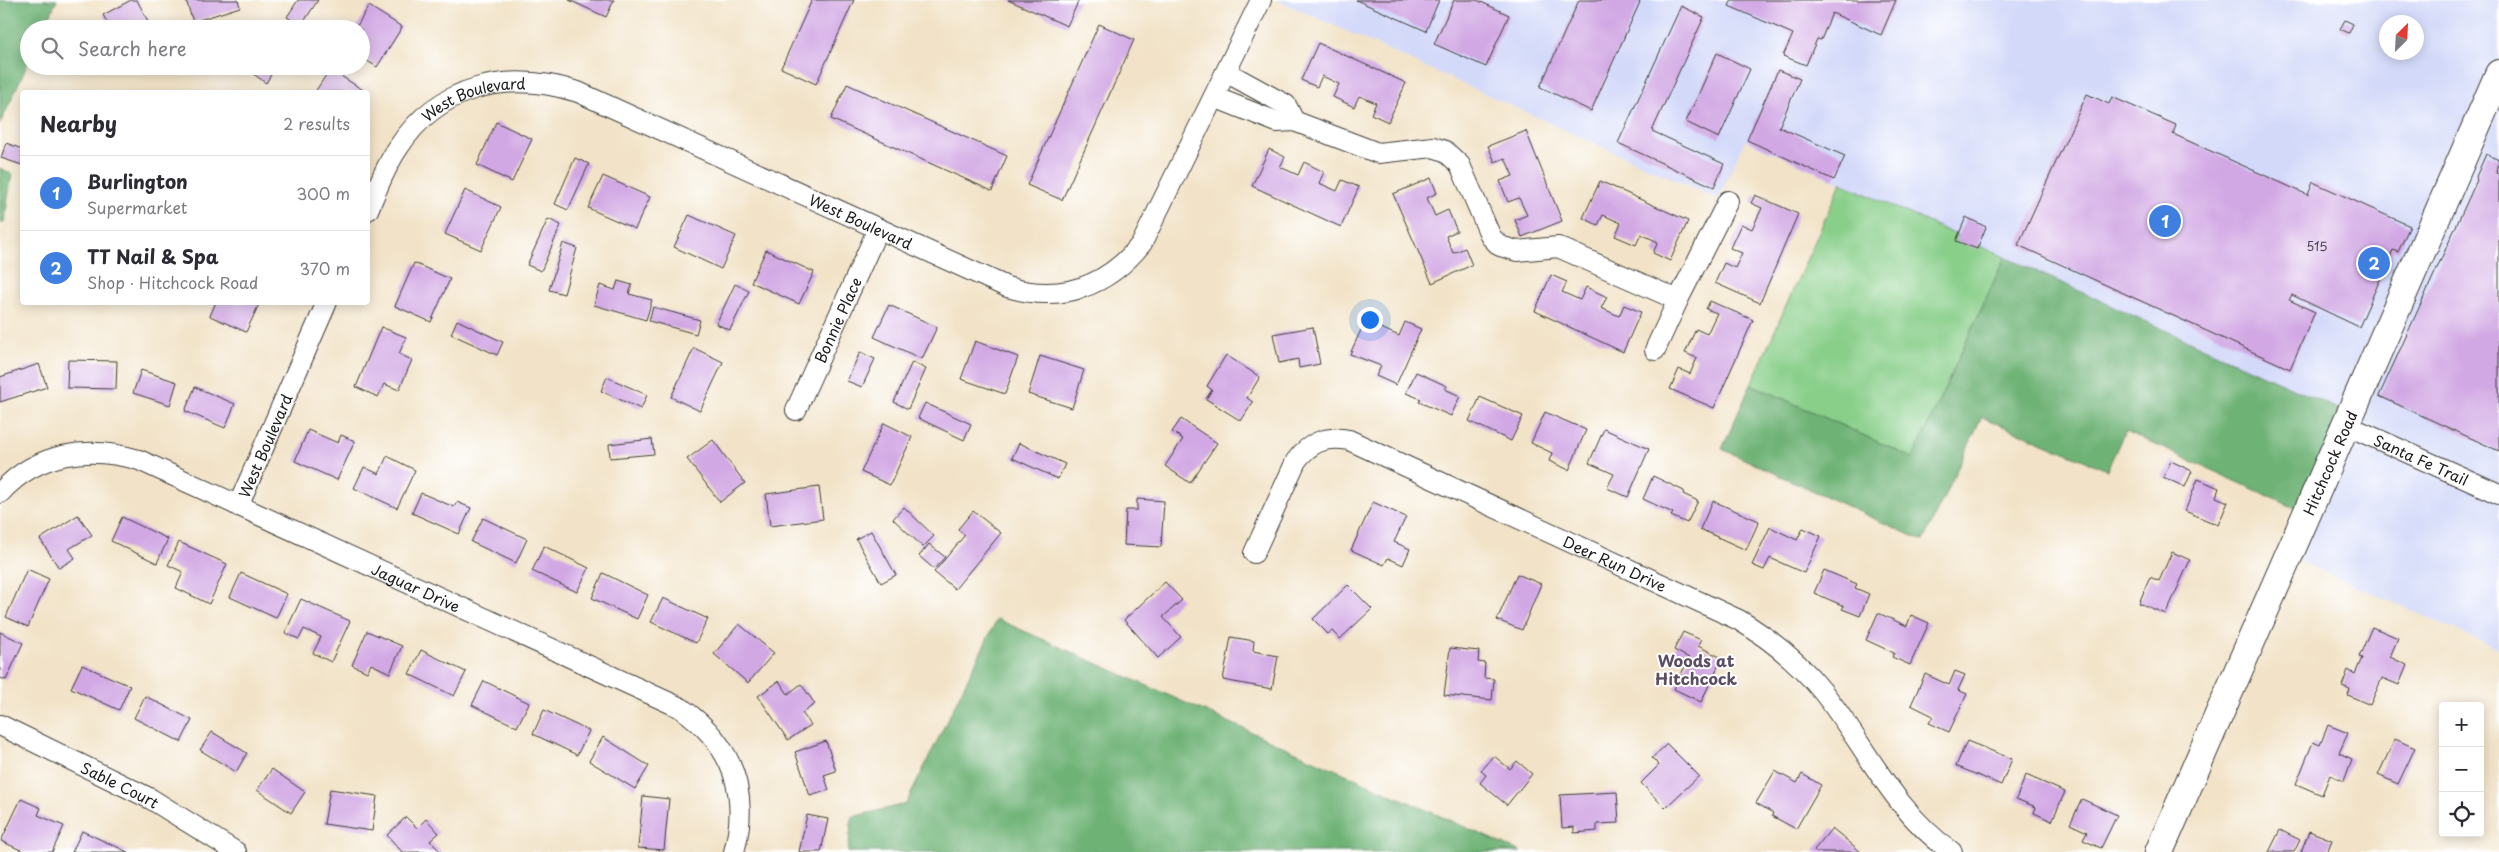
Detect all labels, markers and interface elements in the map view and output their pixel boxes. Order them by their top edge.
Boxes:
north arrow [2379,15,2424,60]
search box [20,20,370,75]
icon: search [38,34,66,62]
text: Search here [78,34,187,62]
street label: West Boulevard [416,71,526,127]
text: Nearby [40,107,117,139]
text: 2 results [283,111,350,135]
text: Burlington [87,167,188,195]
text: 1 [52,181,60,205]
text: 300 m [296,181,350,205]
street label: West Boulevard [806,187,916,254]
text: Supermarket [87,195,187,219]
pin: 1 [2149,202,2181,240]
house number: 515 [2306,237,2328,255]
text: TT Nail & Spa [87,242,219,270]
pin: 2 [2358,244,2390,282]
text: 2 [50,256,62,280]
text: 370 m [300,256,350,280]
text: Shop · Hitchcock Road [87,270,258,294]
street label: Bonnie Place [807,273,866,366]
your location [1357,307,1383,333]
street label: West Boulevard [232,390,297,501]
street label: Hitchcock Road [2296,406,2362,519]
street label: Santa Fe Trail [2370,428,2472,490]
street label: Deer Run Drive [1560,529,1671,597]
street label: Jaguar Drive [368,557,464,617]
district label: Woods at Hitchcock [1655,648,1737,690]
map controls [2439,702,2484,837]
button: + [2439,702,2484,747]
button: − [2439,747,2484,792]
street label: Sable Court [77,755,164,813]
button: locate [2439,792,2484,837]

